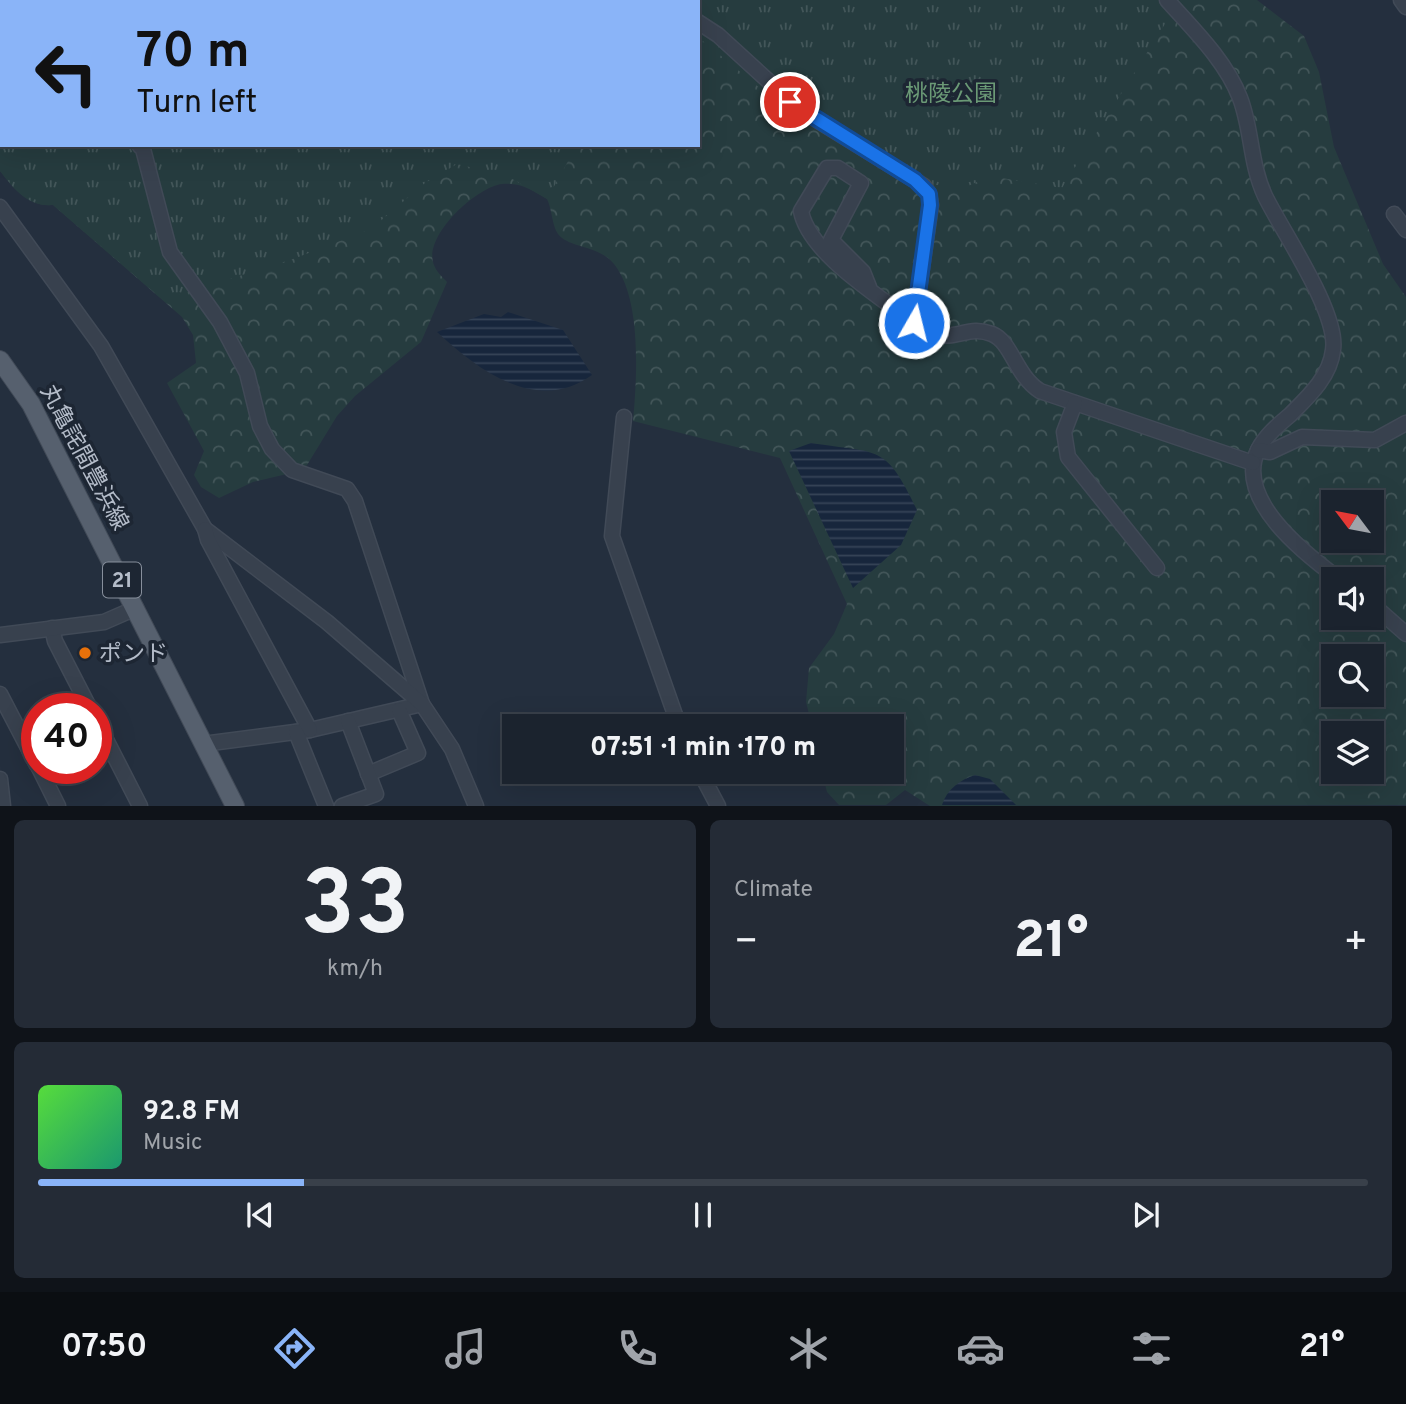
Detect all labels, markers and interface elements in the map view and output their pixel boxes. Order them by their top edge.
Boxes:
text: 70 m [136,23,250,85]
icon: left [21,28,112,119]
pin [760,72,820,132]
park label: 桃陵公園 [905,81,997,110]
icon: arrive [771,83,809,121]
text: Turn left [136,84,257,124]
position arrow [877,286,951,360]
street label: 丸亀詫間豊浜線 [32,380,133,536]
north arrow [1321,490,1384,553]
map controls [1321,490,1384,784]
road number: 21 [103,562,141,598]
button: sound [1321,567,1384,630]
place label: ポンド [99,641,168,670]
button: search [1321,644,1384,707]
marker: ポンド [77,645,93,661]
speed limit sign: 40 [21,693,112,784]
button: layers [1321,721,1384,784]
text: 07:51 · 1 min · 170 m [590,732,816,765]
text: 33 [300,852,410,967]
text: Climate [734,876,813,905]
text: 21° [1014,910,1088,976]
text: − [734,919,759,968]
text: + [1343,919,1368,968]
text: km/h [327,955,383,984]
text: 92.8 FM [143,1096,240,1129]
text: Music [143,1129,203,1158]
icon: previous [241,1196,279,1234]
icon: pause [684,1196,722,1234]
icon: next [1127,1196,1165,1234]
icon: directions [270,1324,319,1373]
icon: music [441,1324,490,1373]
icon: phone [613,1324,662,1373]
icon: climate [784,1324,833,1373]
icon: car [956,1324,1005,1373]
icon: filters [1127,1324,1176,1373]
text: 07:50 [61,1328,147,1368]
text: 21° [1299,1328,1345,1368]

